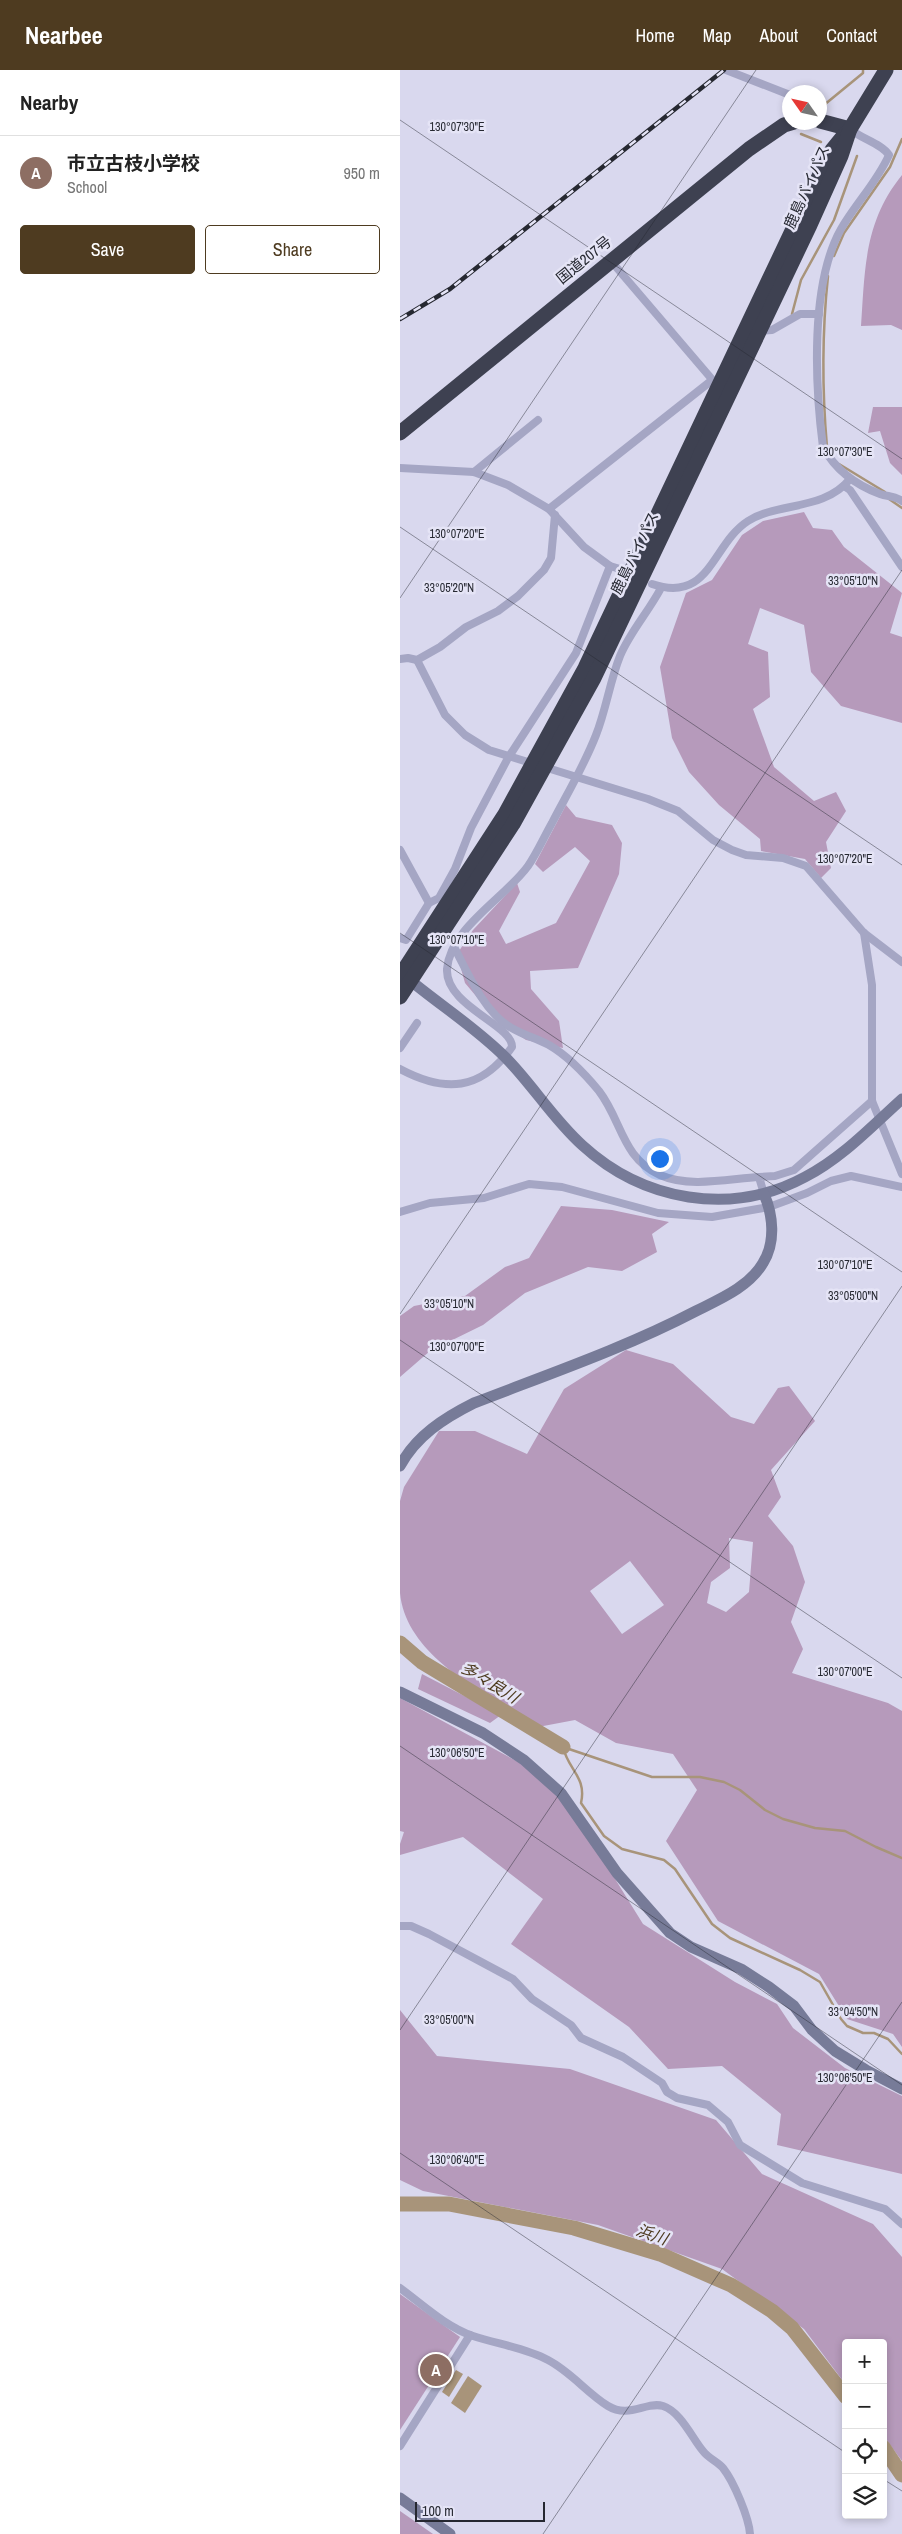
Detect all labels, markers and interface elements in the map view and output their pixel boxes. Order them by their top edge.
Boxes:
text: Nearbee [25,19,103,51]
text: Home [635,23,675,48]
text: Map [703,23,732,48]
text: About [760,23,798,48]
text: Contact [826,23,877,48]
north arrow [782,85,827,130]
text: Nearby [20,88,78,117]
text: 130°07'30"E [429,119,485,135]
street label: 鹿島バイパス [779,142,834,232]
text: 市立古枝小学校 [67,150,200,176]
text: A [31,162,41,184]
text: 950 m [344,162,380,184]
text: School [67,176,107,198]
button: Save [20,225,195,274]
button: Share [205,225,380,274]
street label: 国道207号 [552,231,616,288]
text: 130°07'30"E [817,444,873,460]
street label: 鹿島バイパス [605,508,664,598]
text: 130°07'20"E [429,526,485,542]
text: 33°05'10"N [828,573,878,589]
text: 33°05'20"N [424,580,474,596]
text: 130°07'20"E [817,851,873,867]
text: 130°07'10"E [429,932,485,948]
your location [647,1146,673,1172]
text: 130°07'10"E [817,1257,873,1273]
text: 33°05'00"N [828,1288,878,1304]
text: 33°05'10"N [424,1296,474,1312]
text: 130°07'00"E [429,1339,485,1355]
water label: 多々良川 [457,1656,525,1709]
text: 130°07'00"E [817,1664,873,1680]
text: 130°06'50"E [429,1745,485,1761]
text: 33°04'50"N [828,2004,878,2020]
text: 33°05'00"N [424,2012,474,2028]
text: 130°06'50"E [817,2070,873,2086]
text: 130°06'40"E [429,2152,485,2168]
water label: 浜川 [633,2218,673,2250]
map controls [842,2339,887,2519]
button: + [842,2339,887,2384]
pin: A [420,2351,452,2389]
button: − [842,2384,887,2429]
button: locate [842,2429,887,2474]
button: layers [842,2474,887,2519]
scale bar [415,2499,545,2522]
text: 100 m [422,2502,454,2520]

